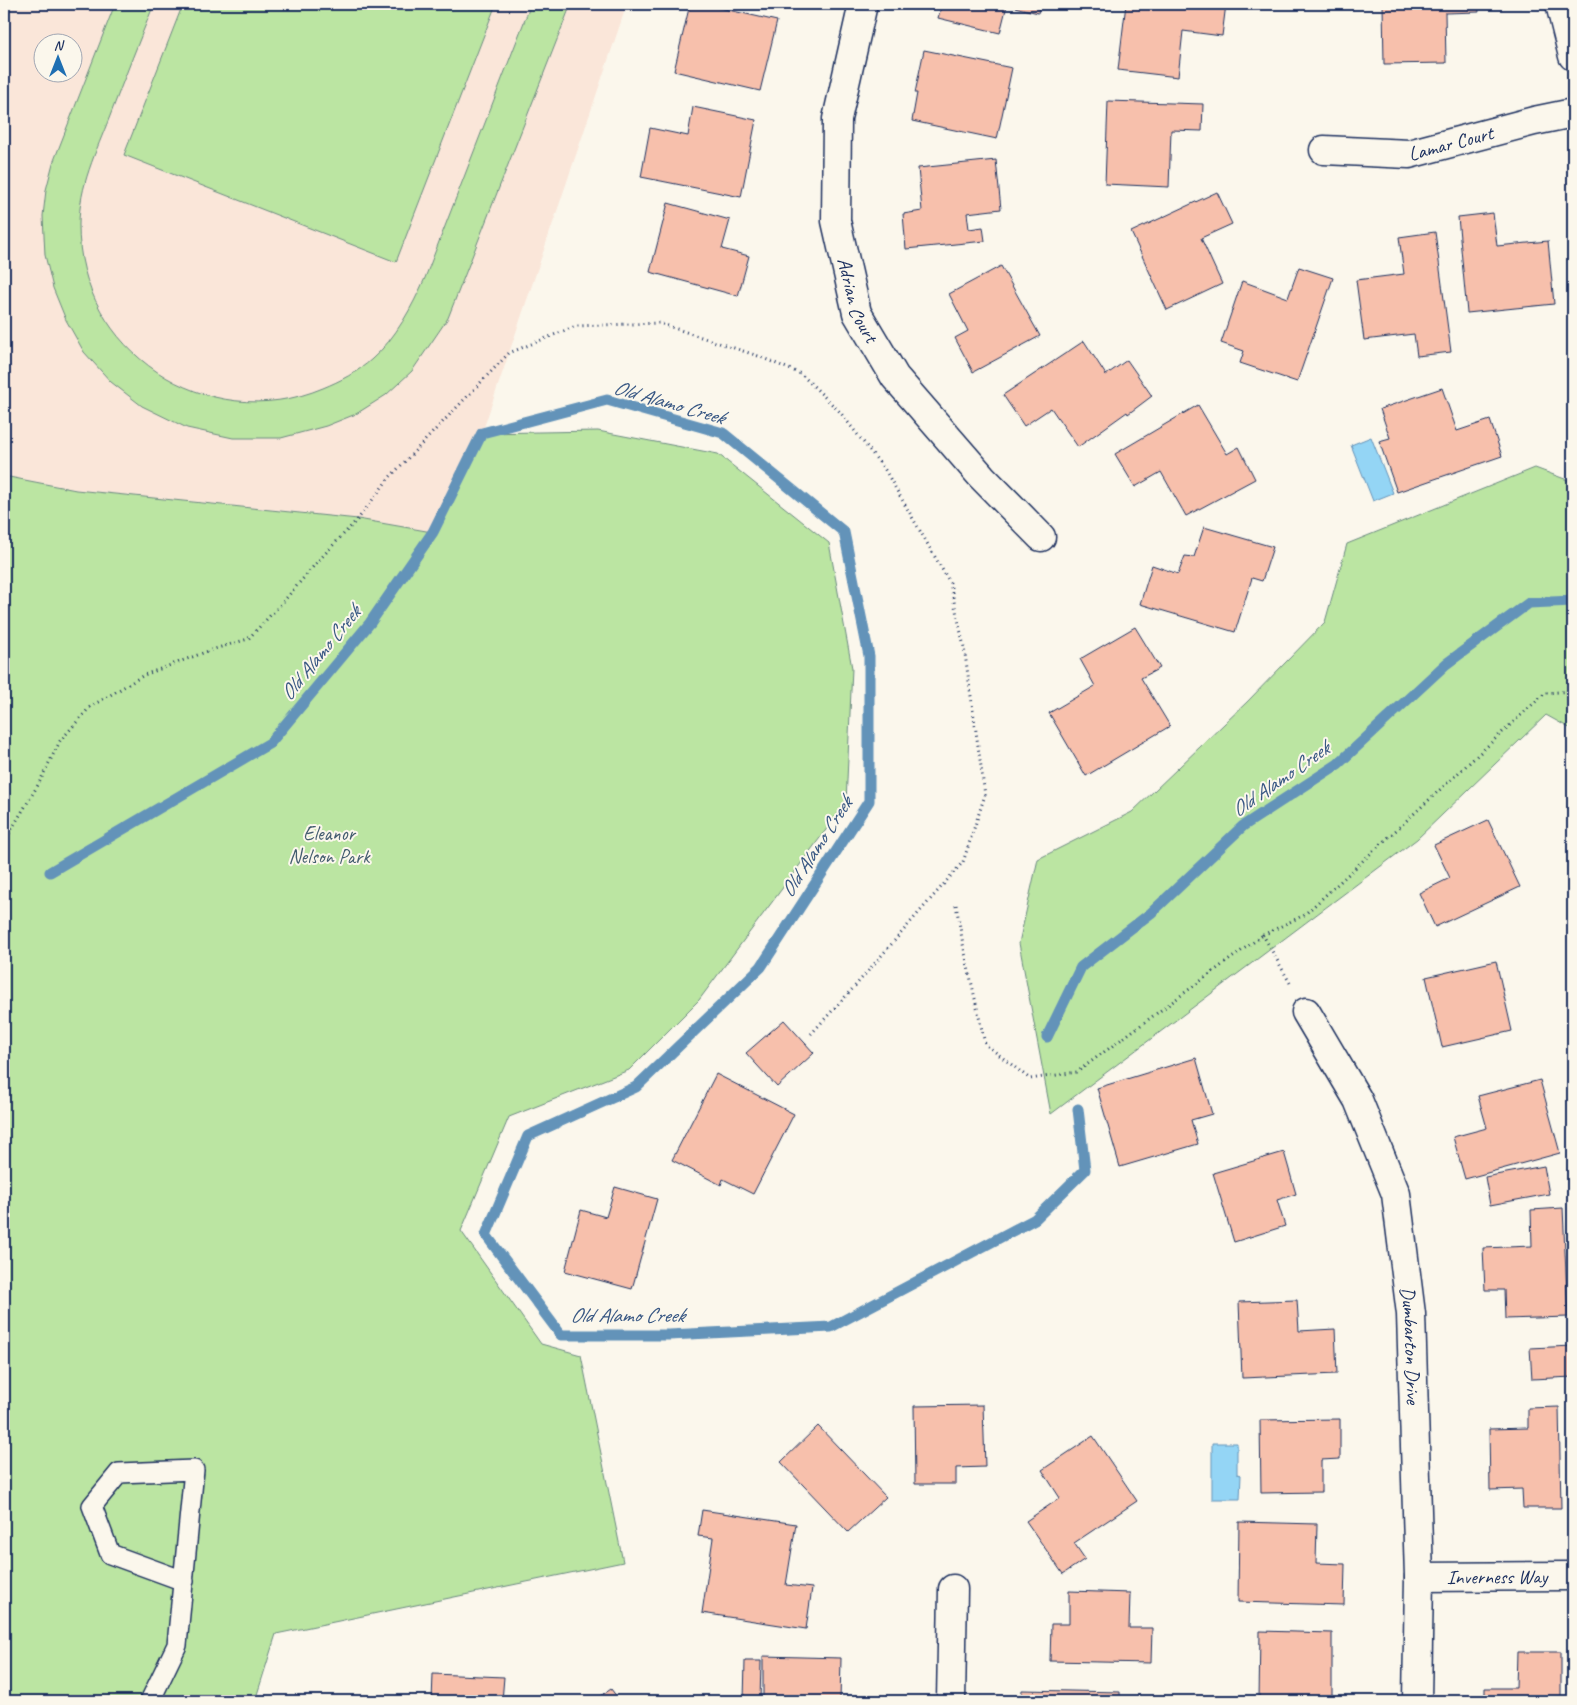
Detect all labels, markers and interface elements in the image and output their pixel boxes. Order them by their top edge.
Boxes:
north arrow [32,32,82,82]
text: N [54,37,65,54]
street label: Lamar Court [1406,120,1498,167]
street label: Adrian Court [832,255,885,349]
water label: Old Alamo Creek [611,374,732,431]
water label: Old Alamo Creek [274,597,369,705]
water label: Old Alamo Creek [1226,733,1338,822]
water label: Old Alamo Creek [774,788,860,902]
park label: Eleanor Nelson Park [288,821,371,869]
street label: Dumbarton Drive [1395,1285,1426,1406]
water label: Old Alamo Creek [570,1302,688,1328]
street label: Inverness Way [1447,1564,1550,1590]

